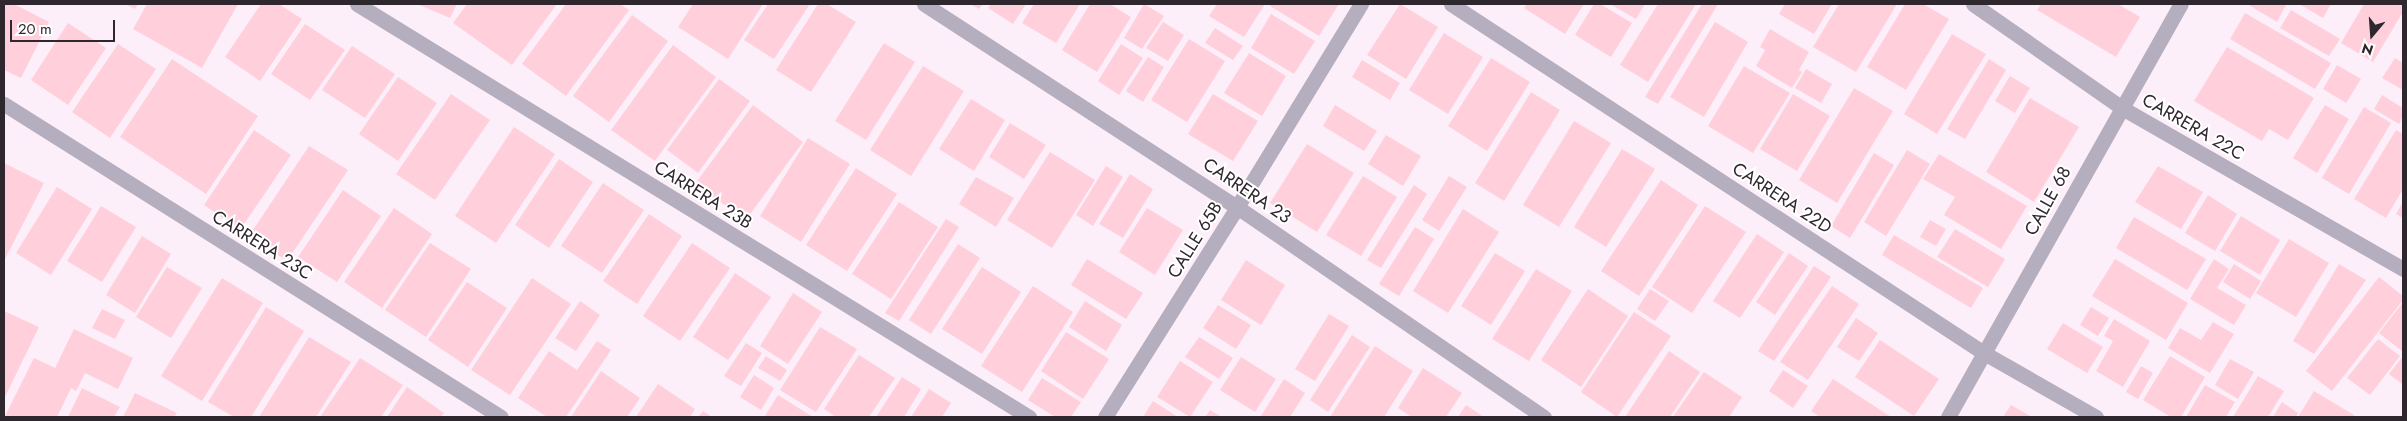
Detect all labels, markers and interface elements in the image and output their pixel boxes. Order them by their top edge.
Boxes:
scale bar [12,10,118,42]
north arrow [2347,10,2397,60]
text: 20 m [18,18,52,40]
text: N [2359,38,2376,60]
street label: CARRERA 22C [2138,89,2248,165]
street label: CARRERA 23 [1199,154,1295,228]
street label: CARRERA 23B [650,156,756,234]
street label: CARRERA 22D [1728,158,1836,238]
street label: CALLE 68 [2020,163,2076,239]
street label: CALLE 65B [1163,198,1227,282]
street label: CARRERA 23C [208,206,316,284]

